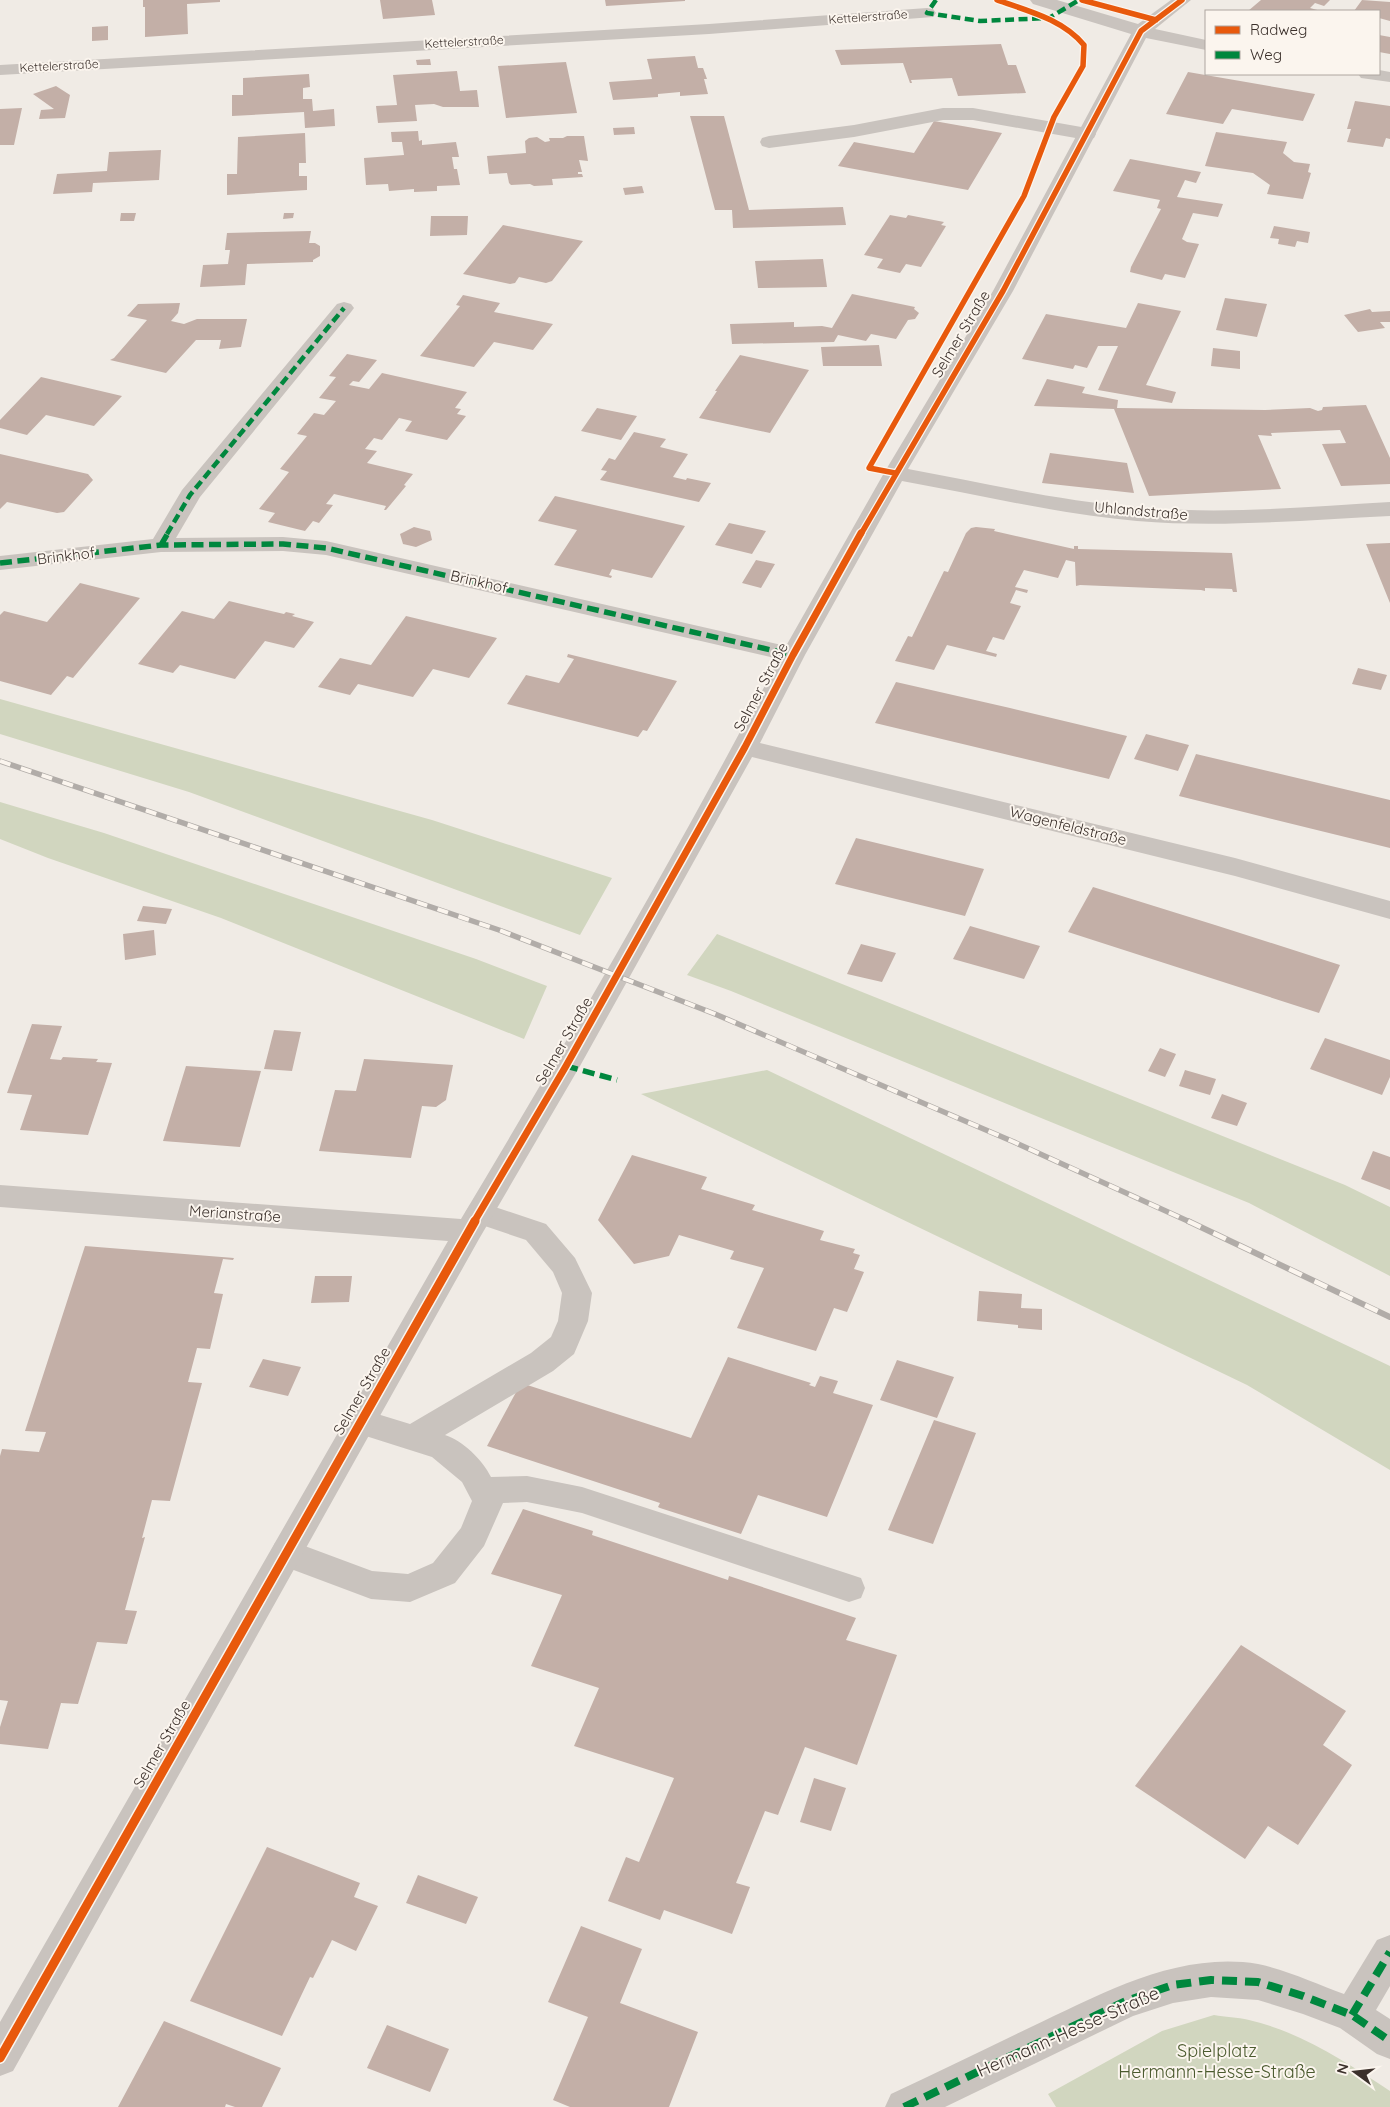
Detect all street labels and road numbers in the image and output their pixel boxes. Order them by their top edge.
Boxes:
street label: Kettelerstraße [828,6,908,27]
street label: Kettelerstraße [424,32,504,51]
street label: Kettelerstraße [19,56,99,75]
street label: Selmer Straße [927,287,994,381]
street label: Uhlandstraße [1093,497,1189,524]
street label: Brinkhof [36,542,97,568]
street label: Brinkhof [449,566,510,597]
street label: Selmer Straße [729,639,792,735]
street label: Wagenfeldstraße [1008,802,1129,849]
street label: Selmer Straße [531,993,596,1088]
street label: Merianstraße [188,1201,282,1226]
street label: Selmer Straße [329,1343,394,1438]
street label: Selmer Straße [129,1696,194,1791]
street label: Hermann-Hesse-Straße [973,1981,1163,2082]

